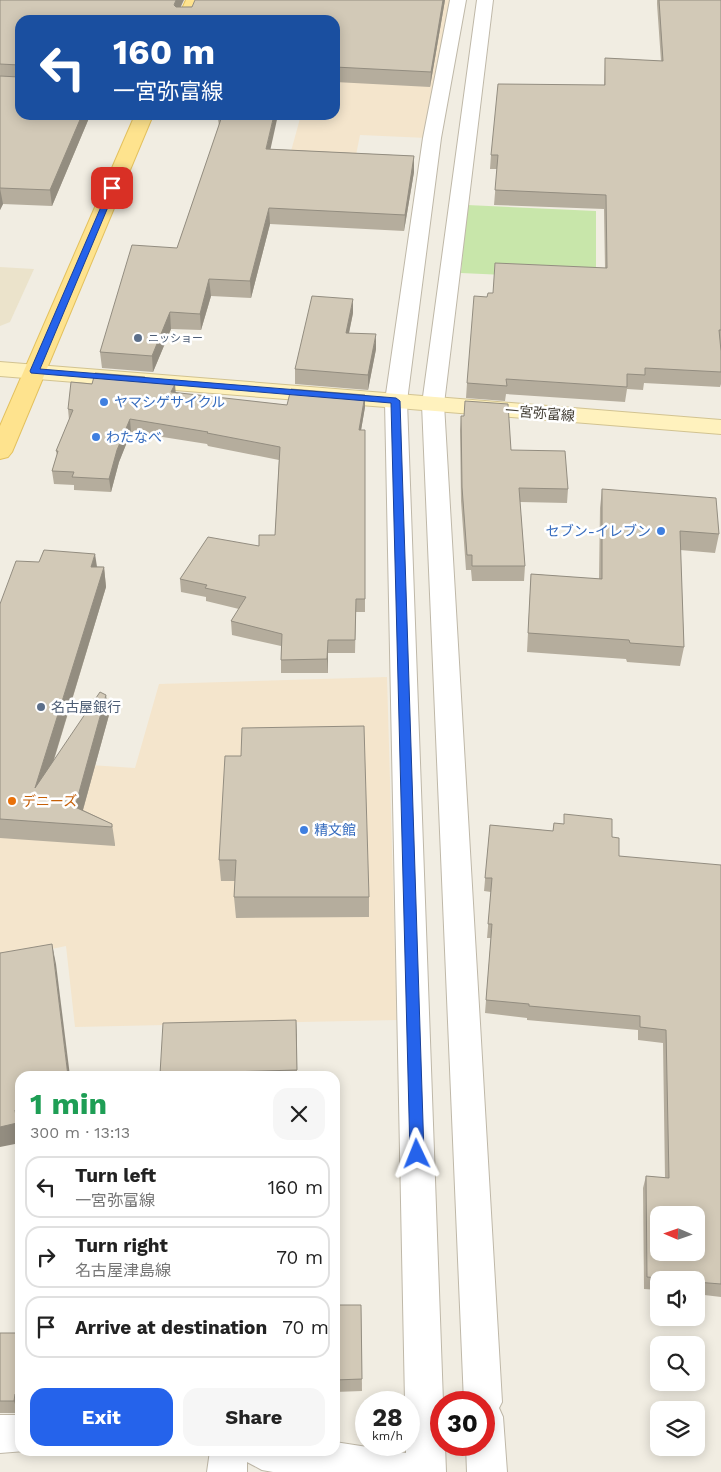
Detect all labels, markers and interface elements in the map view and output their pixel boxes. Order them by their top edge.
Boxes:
text: 160 m [113,31,215,73]
icon: left [30,35,95,100]
text: 一宮弥富線 [113,79,223,104]
pin [91,167,133,209]
icon: arrive [98,174,126,202]
marker: ニッショー [132,332,144,344]
place label: ニッショー [148,332,203,345]
place label: ヤマシゲサイクル [114,394,225,410]
marker: ヤマシゲサイクル [98,396,110,408]
street label: 一宮弥富線 [504,402,576,424]
place label: わたなべ [106,429,162,445]
marker: わたなべ [90,431,102,443]
place label: セブン-イレブン [546,523,651,539]
marker: セブン-イレブン [655,525,667,537]
place label: 名古屋銀行 [51,699,121,715]
marker: 名古屋銀行 [35,701,47,713]
place label: デニーズ [22,793,77,809]
marker: デニーズ [6,795,18,807]
place label: 精文館 [314,822,356,838]
marker: 精文館 [298,824,310,836]
text: 1 min [30,1086,107,1121]
button: close [273,1088,325,1140]
text: 300 m · 13:13 [30,1123,130,1142]
position arrow [390,1127,442,1179]
text: Turn left [75,1164,156,1187]
icon: left [32,1173,60,1201]
text: 160 m [268,1176,323,1199]
text: 一宮弥富線 [75,1191,155,1210]
north arrow [650,1206,705,1261]
map controls [650,1206,705,1456]
text: Turn right [75,1234,168,1257]
icon: right [32,1243,60,1271]
text: 70 m [276,1246,323,1269]
text: 名古屋津島線 [75,1261,171,1280]
button: sound [650,1271,705,1326]
icon: arrive [32,1313,60,1341]
text: Arrive at destination [75,1316,267,1339]
text: 70 m [282,1316,329,1339]
button: search [650,1336,705,1391]
button: Exit [30,1388,173,1446]
button: Share [183,1388,325,1446]
speed limit sign: 30 [430,1391,495,1456]
button: layers [650,1401,705,1456]
text: 28 [372,1403,403,1432]
text: km/h [372,1429,403,1443]

